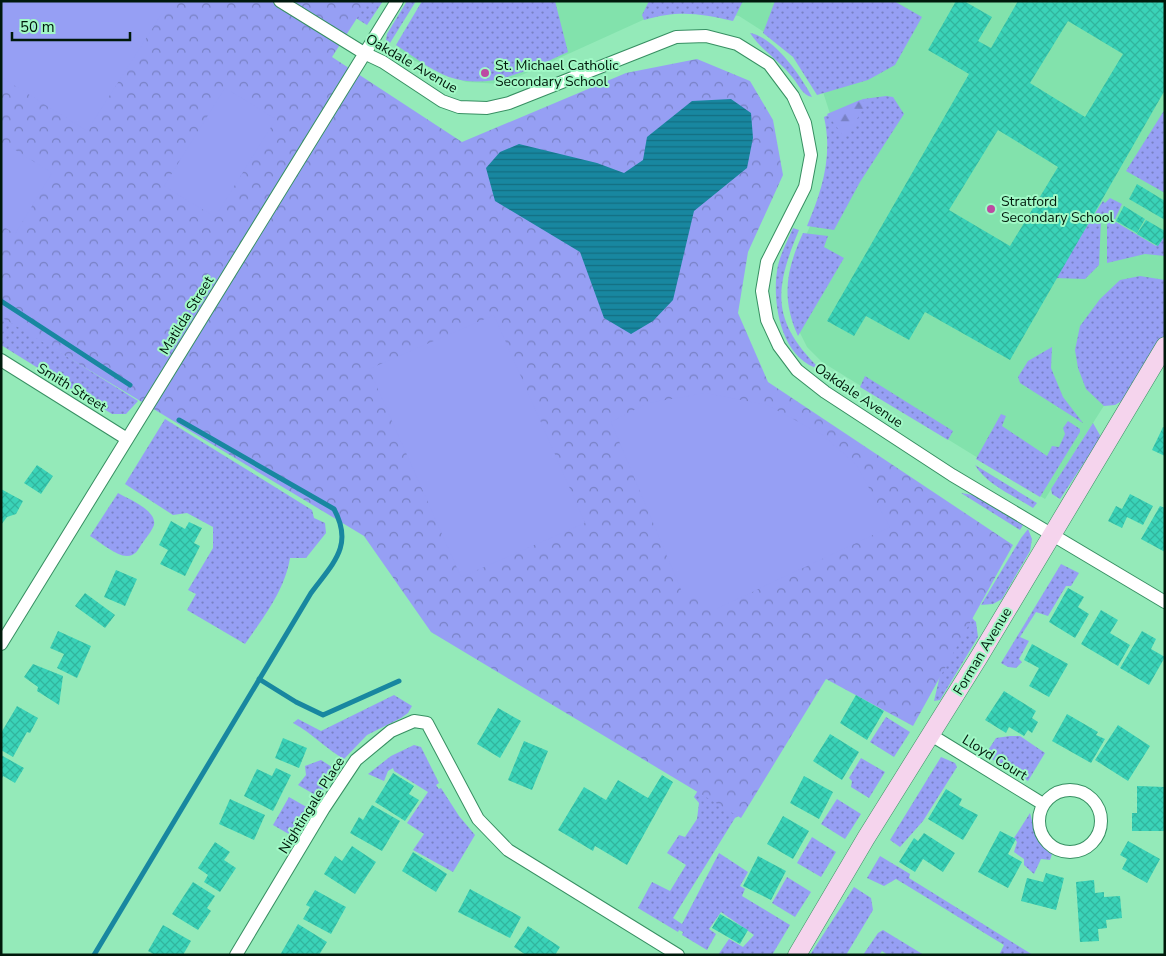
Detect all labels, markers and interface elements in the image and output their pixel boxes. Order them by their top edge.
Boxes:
scale bar [12,10,130,42]
text: 50 m [20,17,55,37]
street label: Oakdale Avenue [362,29,461,97]
place label: St. Michael Catholic Secondary School [495,56,619,91]
marker: St. Michael Catholic Secondary School [479,67,491,79]
place label: Stratford Secondary School [1001,192,1115,227]
marker: Stratford Secondary School [985,203,997,215]
street label: Matilda Street [155,272,218,358]
street label: Smith Street [33,359,110,416]
street label: Oakdale Avenue [811,359,907,432]
street label: Forman Avenue [949,604,1016,698]
street label: Lloyd Court [959,730,1031,785]
street label: Nightingale Place [274,753,349,857]

